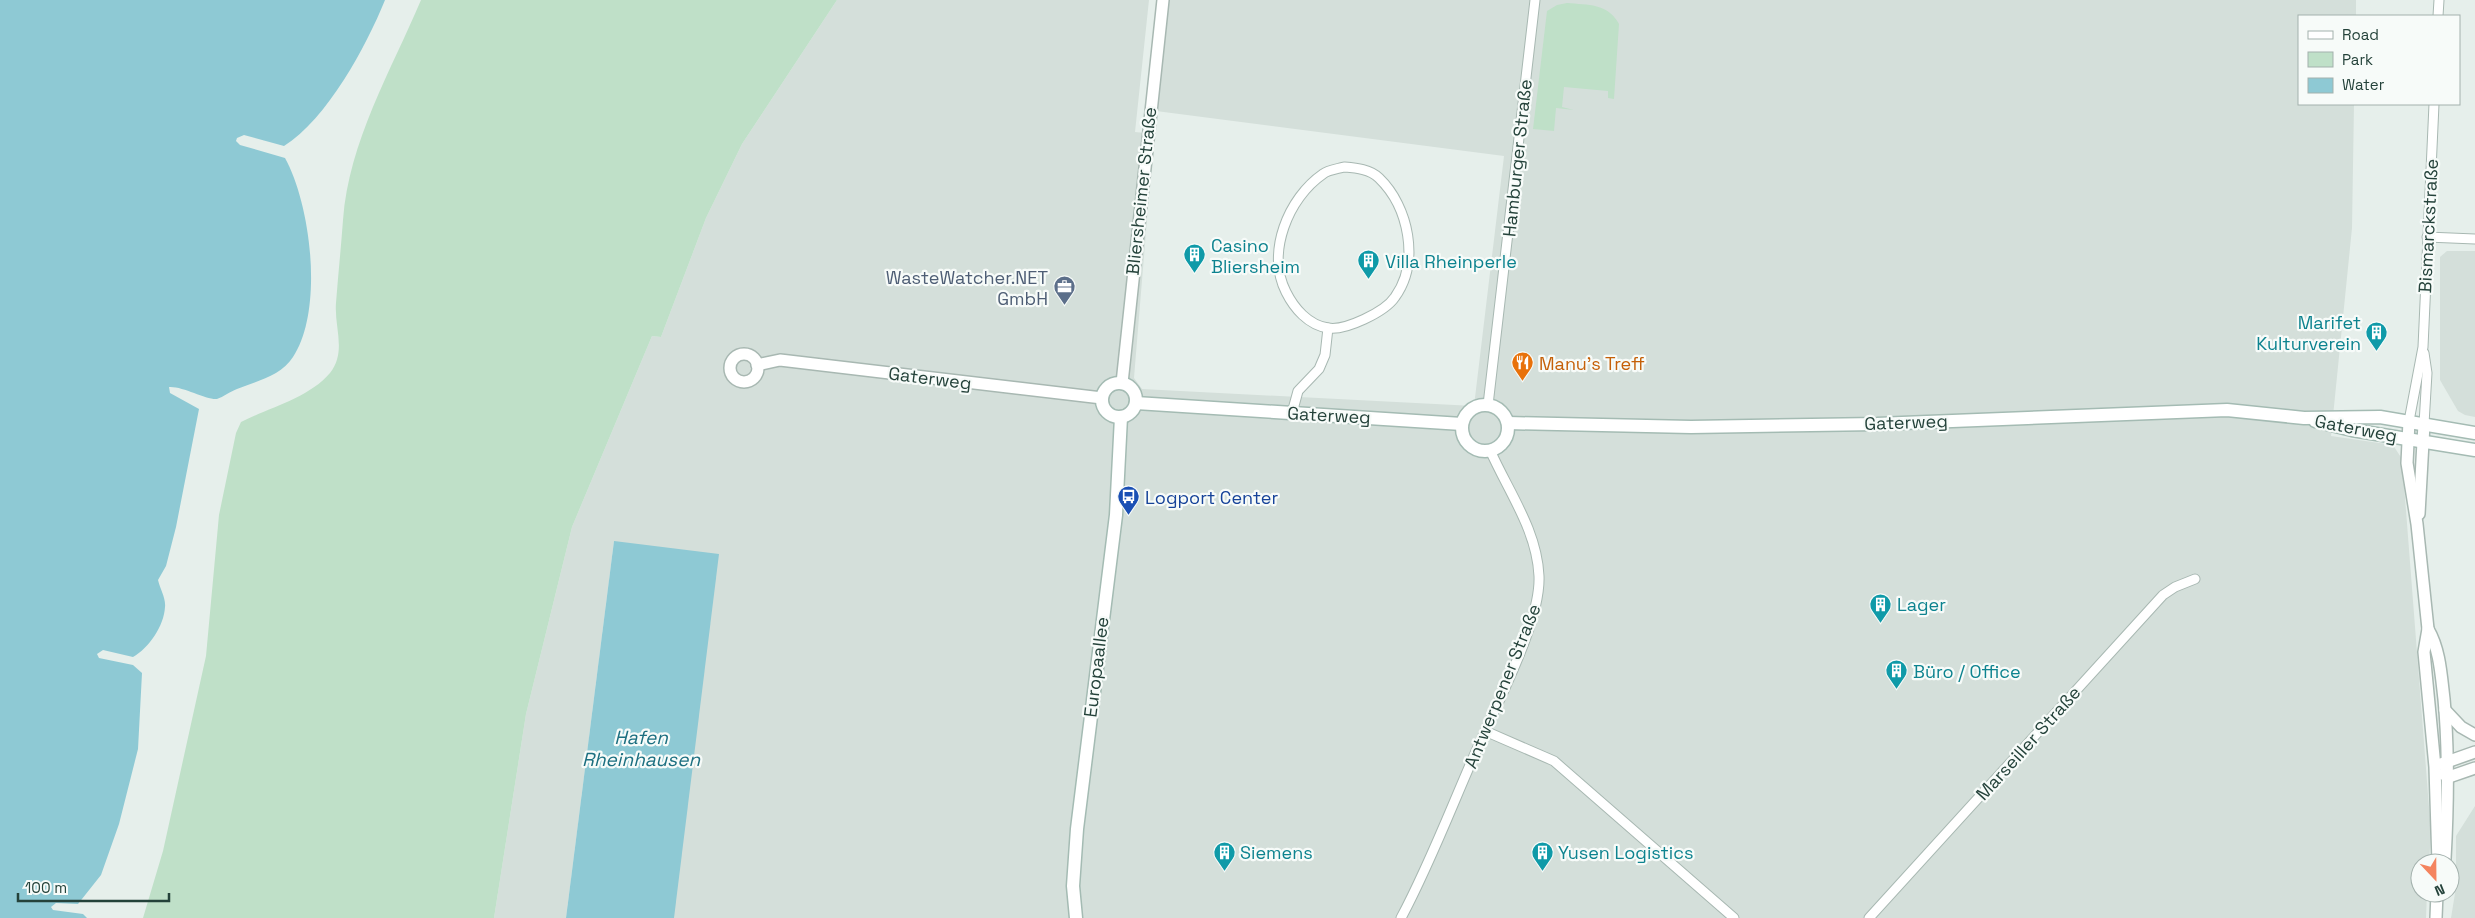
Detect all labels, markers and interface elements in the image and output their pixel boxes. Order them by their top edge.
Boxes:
legend [2298,15,2460,105]
text: Road [2342,25,2379,44]
text: Park [2342,50,2373,69]
text: Water [2342,75,2385,94]
street label: Hamburger Straße [1497,78,1537,238]
street label: Bliersheimer Straße [1121,106,1161,276]
street label: Bismarckstraße [2413,158,2443,294]
place label: Casino Bliersheim [1211,234,1300,278]
building icon: Casino Bliersheim [1183,243,1207,274]
building icon: Villa Rheinperle [1357,249,1381,280]
place label: Villa Rheinperle [1385,250,1517,273]
place label: WasteWatcher.NET GmbH [886,266,1048,310]
office icon: WasteWatcher.NET GmbH [1052,275,1076,306]
place label: Marifet Kulturverein [2256,311,2361,355]
building icon: Marifet Kulturverein [2365,320,2389,351]
restaurant icon: Manu's Treff [1511,351,1535,382]
place label: Manu's Treff [1539,352,1645,375]
street label: Gaterweg [887,361,973,395]
street label: Gaterweg [1287,401,1371,429]
street label: Gaterweg [1864,409,1948,435]
street label: Gaterweg [2313,409,2399,447]
bus stop icon: Logport Center [1117,485,1141,516]
place label: Logport Center [1145,486,1278,509]
building icon: Lager [1869,592,1893,623]
place label: Lager [1897,593,1946,616]
street label: Antwerpener Straße [1458,600,1546,772]
street label: Europaallee [1078,615,1114,719]
building icon: Büro / Office [1885,659,1909,690]
place label: Büro / Office [1913,660,2021,683]
street label: Marseiller Straße [1971,681,2085,805]
water label: Hafen Rheinhausen [582,725,700,772]
building icon: Siemens [1212,840,1236,871]
building icon: Yusen Logistics [1530,840,1554,871]
place label: Siemens [1240,841,1313,864]
place label: Yusen Logistics [1558,841,1694,864]
north arrow [2410,853,2460,903]
scale bar [18,870,169,902]
text: 100 m [25,878,67,897]
text: N [2432,880,2448,900]

